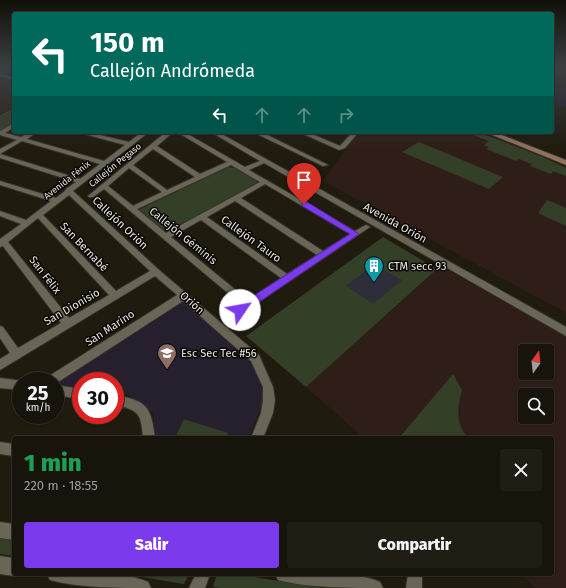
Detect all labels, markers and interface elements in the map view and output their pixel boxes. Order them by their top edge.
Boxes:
text: 150 m [90,26,165,59]
icon: left [24,28,76,80]
text: Callejón Andrómeda [90,60,255,82]
icon: left [209,104,231,126]
icon: ahead [251,104,273,126]
icon: ahead [293,104,315,126]
icon: right [335,104,357,126]
street label: Callejón Pegaso [87,141,143,189]
street label: Avenida Fénix [42,158,93,201]
pin [287,163,321,204]
icon: arrive [293,169,315,191]
street label: Callejón Orión [90,194,150,252]
street label: Avenida Orión [361,200,429,246]
street label: Callejón Géminis [147,205,219,267]
street label: Callejón Tauro [218,213,284,265]
street label: San Bernabé [57,220,111,274]
street label: San Félix [26,254,64,297]
building icon: CTM secc 93 [363,255,385,283]
place label: CTM secc 93 [388,260,446,273]
street label: San Dionisio [42,286,102,328]
street label: Orión [177,289,207,317]
position arrow [219,289,261,331]
street label: San Marino [83,307,137,349]
school or university icon: Esc Sec Tec #56 [156,342,178,370]
north arrow [518,344,554,380]
map controls [518,344,554,424]
place label: Esc Sec Tec #56 [181,347,257,360]
speed limit sign: 30 [72,372,124,424]
text: 25 [27,381,49,405]
button: search [518,388,554,424]
text: km/h [26,402,50,414]
text: 1 min [24,449,82,477]
button: close [500,449,542,491]
text: 220 m · 18:55 [24,478,98,493]
button: Salir [24,522,279,568]
button: Compartir [287,522,542,568]

